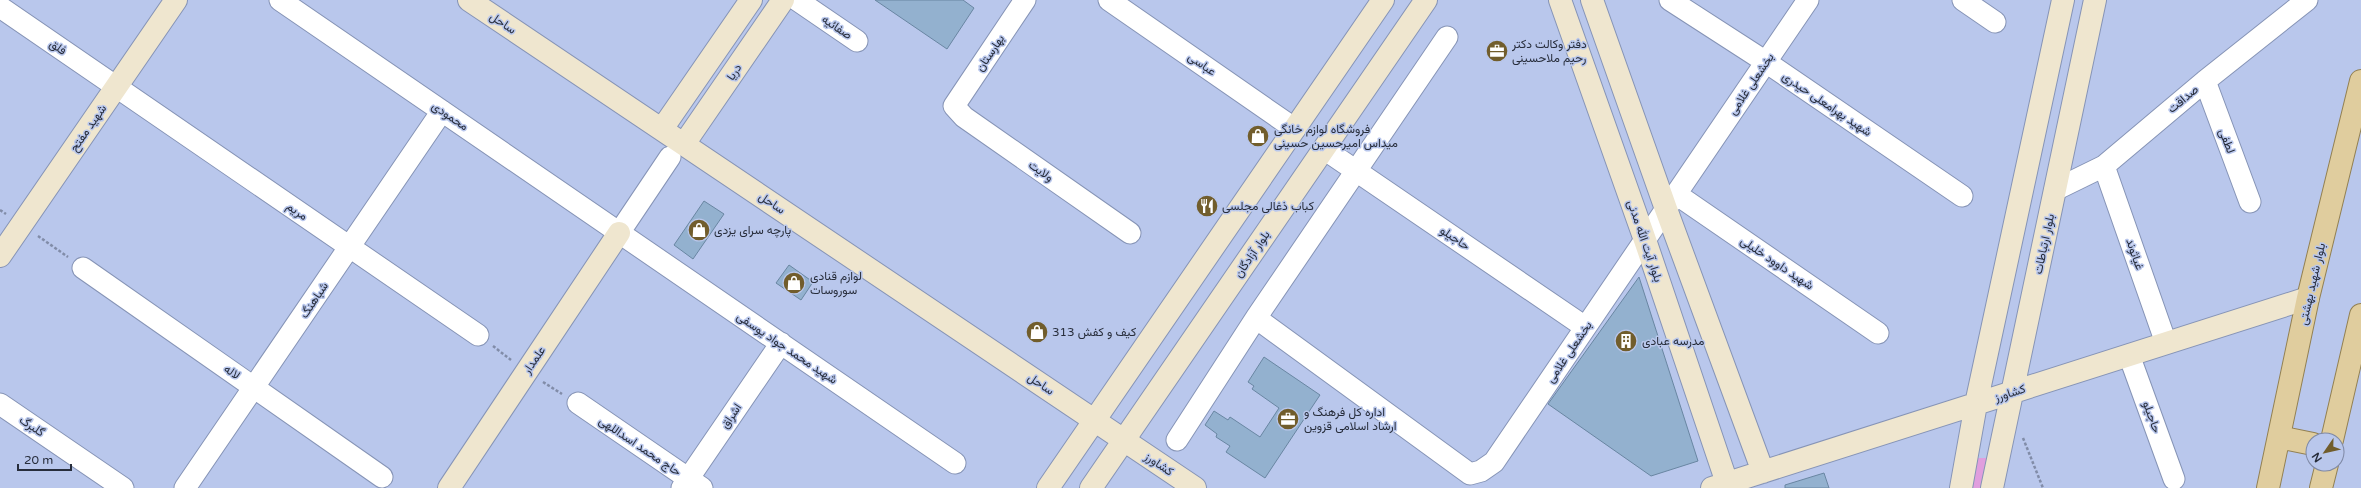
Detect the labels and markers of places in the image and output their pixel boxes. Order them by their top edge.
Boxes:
place label: دفتر وکالت دکتر رحیم ملاحسینی [1511,37,1587,66]
office icon: دفتر وکالت دکتر رحیم ملاحسینی [1484,38,1510,64]
place label: فروشگاه لوازم خانگی میداس امیرحسین حسینی [1274,122,1398,151]
shop icon: فروشگاه لوازم خانگی میداس امیرحسین حسینی [1245,123,1271,149]
restaurant icon: کباب ذغالی مجلسی [1194,193,1220,219]
place label: کباب ذغالی مجلسی [1222,199,1314,214]
shop icon: پارچه سرای یزدی [686,217,712,243]
place label: پارچه سرای یزدی [714,223,791,238]
place label: لوازم قنادی سوروسات [810,269,862,298]
shop icon: لوازم قنادی سوروسات [781,270,807,296]
shop icon: کیف و کفش 313 [1024,319,1050,345]
place label: کیف و کفش 313 [1052,325,1136,340]
building icon: مدرسه عبادی [1613,328,1639,354]
place label: مدرسه عبادی [1642,334,1705,349]
place label: اداره کل فرهنگ و ارشاد اسلامی قزوین [1304,405,1397,434]
office icon: اداره کل فرهنگ و ارشاد اسلامی قزوین [1275,406,1301,432]

